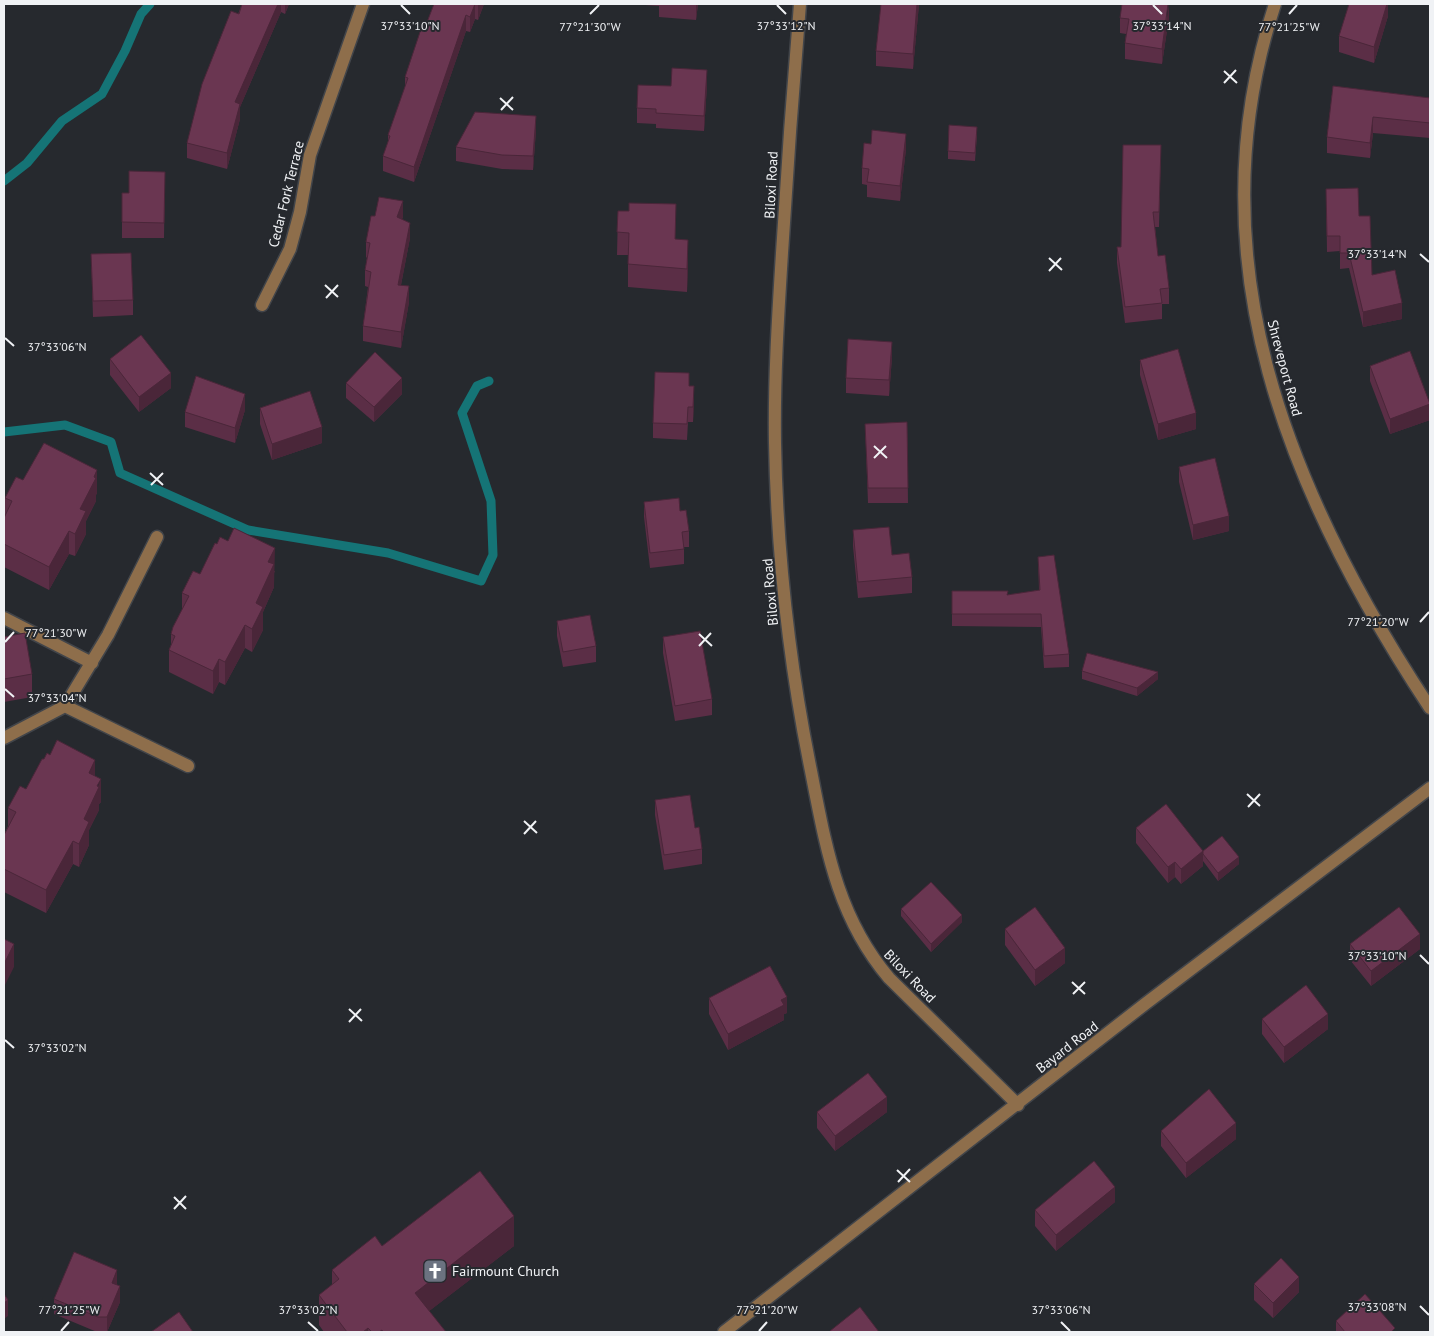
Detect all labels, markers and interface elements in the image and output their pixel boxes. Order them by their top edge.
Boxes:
text: 37°33'10"N [380,18,440,33]
text: 37°33'12"N [756,18,816,33]
text: 37°33'14"N [1132,18,1192,33]
text: 77°21'30"W [559,19,621,34]
text: 77°21'25"W [1258,19,1320,34]
street label: Cedar Fork Terrace [264,139,308,249]
street label: Biloxi Road [760,151,782,219]
text: 37°33'14"N [1347,246,1407,261]
street label: Shreveport Road [1264,318,1306,418]
text: 37°33'06"N [27,339,87,354]
street label: Biloxi Road [758,558,782,626]
text: 77°21'20"W [1347,614,1409,629]
text: 77°21'30"W [25,625,87,640]
text: 37°33'04"N [27,690,87,705]
street label: Biloxi Road [880,945,940,1007]
text: 37°33'10"N [1347,948,1407,963]
street label: Bayard Road [1032,1017,1102,1077]
text: 37°33'02"N [27,1040,87,1055]
church icon: Fairmount Church [422,1258,448,1284]
place label: Fairmount Church [452,1262,559,1280]
text: 37°33'08"N [1347,1299,1407,1314]
text: 77°21'25"W [38,1302,100,1317]
text: 37°33'02"N [278,1302,338,1317]
text: 77°21'20"W [736,1302,798,1317]
text: 37°33'06"N [1031,1302,1091,1317]

